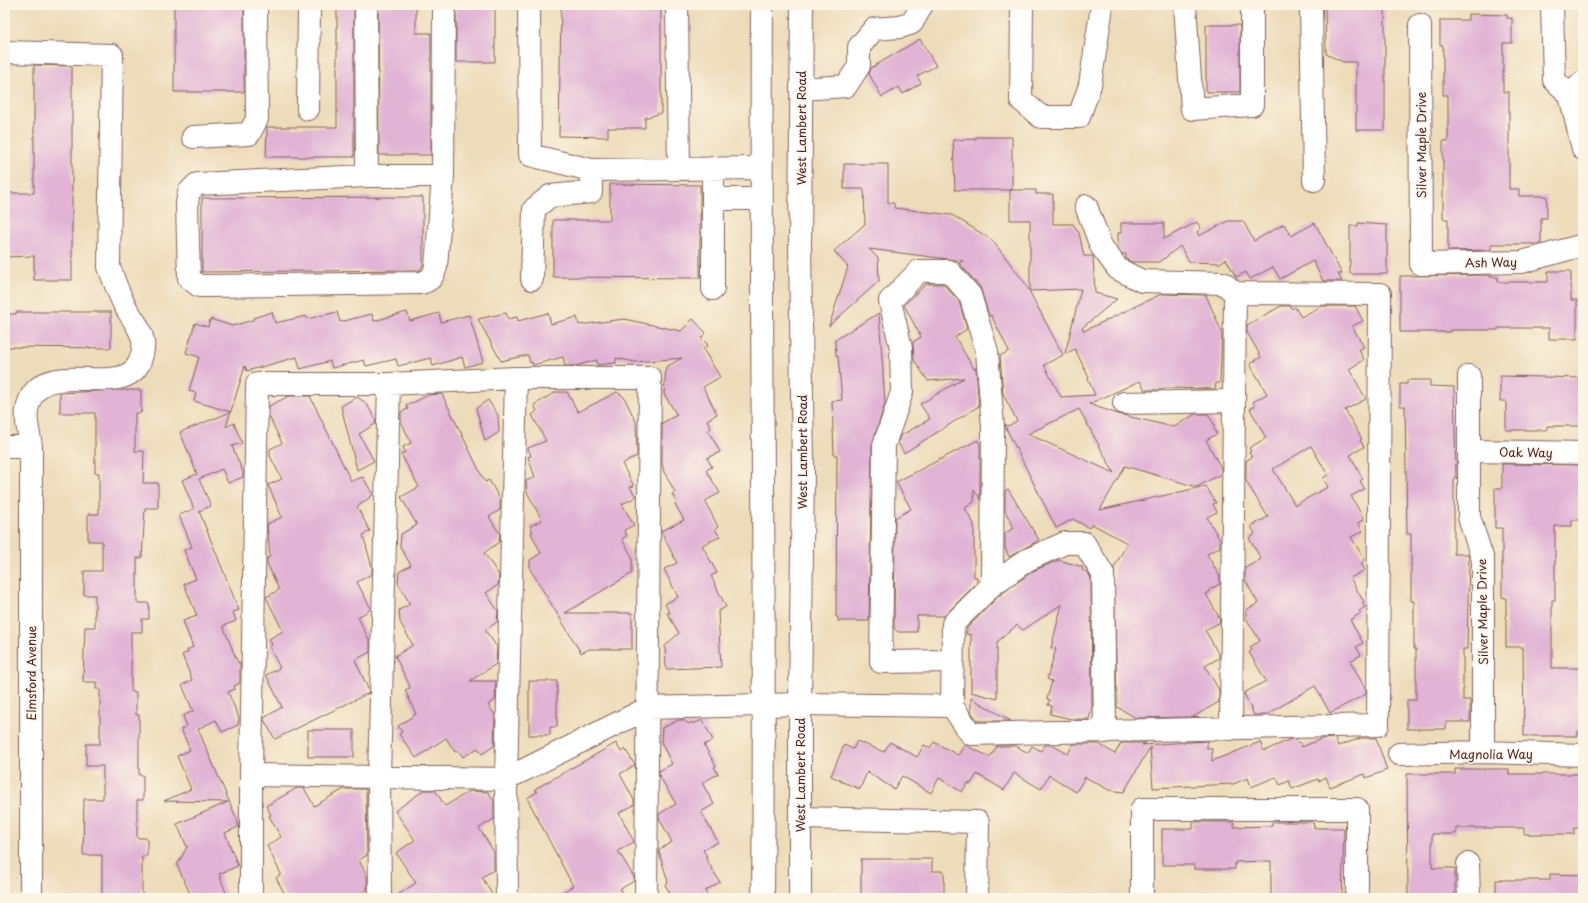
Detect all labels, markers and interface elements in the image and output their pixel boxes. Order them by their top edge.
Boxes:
street label: West Lambert Road [792,71,810,185]
street label: Silver Maple Drive [1412,92,1430,198]
street label: Ash Way [1465,253,1517,271]
street label: West Lambert Road [793,395,811,509]
street label: Oak Way [1499,443,1553,461]
street label: Silver Maple Drive [1472,559,1492,665]
street label: Elmsford Avenue [22,625,40,720]
street label: West Lambert Road [791,718,809,832]
street label: Magnolia Way [1449,745,1533,763]

